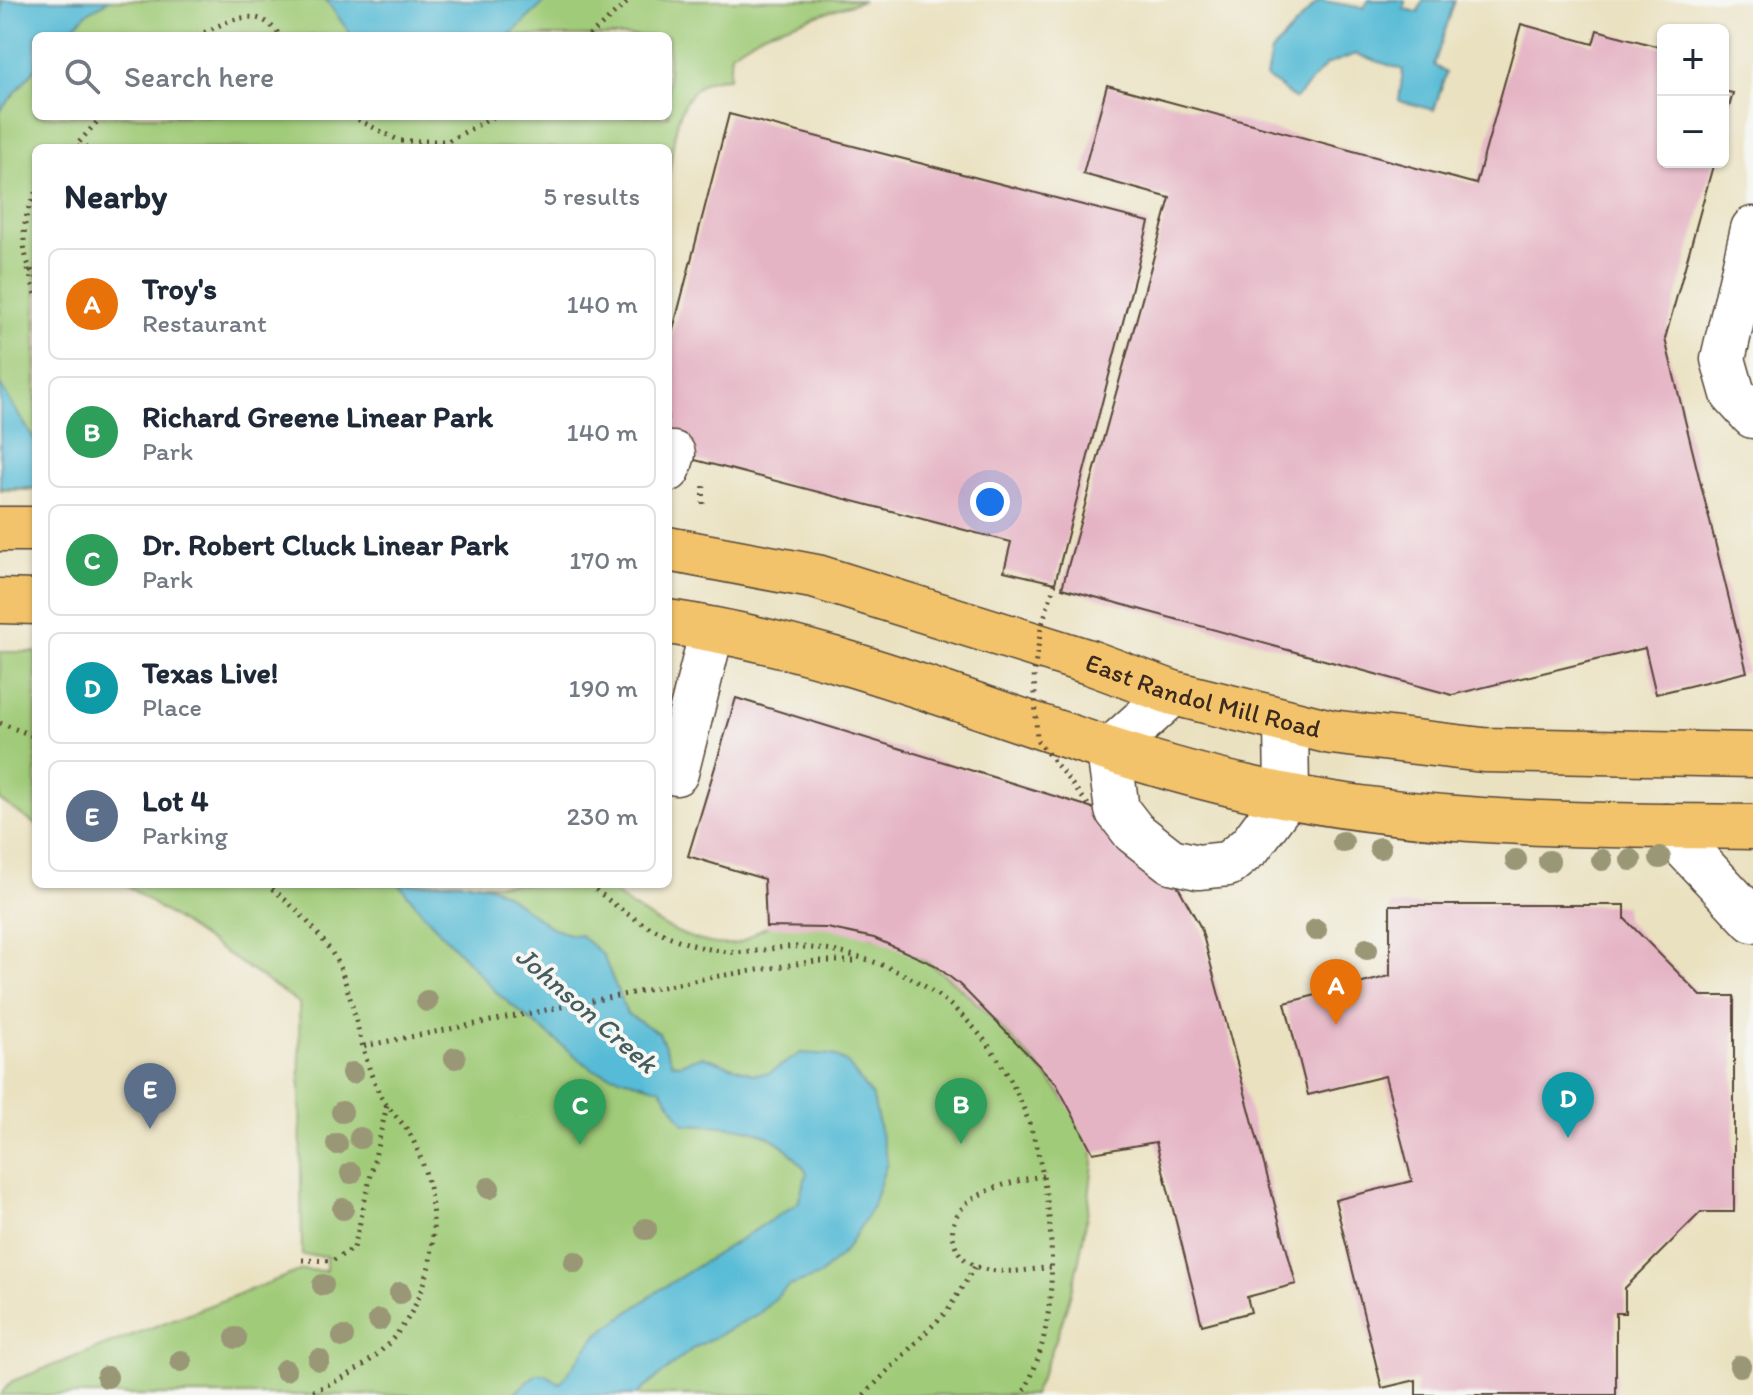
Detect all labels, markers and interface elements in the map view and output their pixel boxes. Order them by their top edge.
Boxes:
map controls [1657,24,1729,168]
button: + [1657,24,1729,96]
search box [32,32,672,120]
icon: search [60,54,104,98]
text: Search here [124,58,274,95]
button: − [1657,96,1729,168]
text: Nearby [64,176,167,217]
text: 5 results [543,180,640,212]
text: Troy's [142,270,217,307]
text: A [84,288,100,320]
text: 140 m [567,288,638,320]
text: Restaurant [142,307,267,339]
text: Richard Greene Linear Park [142,398,493,435]
text: B [84,416,100,448]
text: 140 m [567,416,638,448]
text: Park [142,435,193,467]
your location [970,482,1010,522]
text: Dr. Robert Cluck Linear Park [142,526,509,563]
text: C [84,544,100,576]
text: 170 m [569,544,638,576]
text: Park [142,563,193,595]
street label: East Randol Mill Road [1081,646,1324,745]
text: Texas Live! [142,654,278,691]
text: D [83,672,101,704]
text: 190 m [569,672,638,704]
text: Place [142,691,202,723]
text: Lot 4 [142,782,208,819]
text: E [85,800,99,832]
text: 230 m [566,800,638,832]
text: Parking [142,819,228,851]
water label: Johnson Creek [509,938,666,1081]
pin: A [1310,959,1362,1025]
pin: E [124,1063,176,1129]
pin: D [1542,1072,1594,1138]
pin: B [935,1078,987,1144]
pin: C [554,1079,606,1145]

